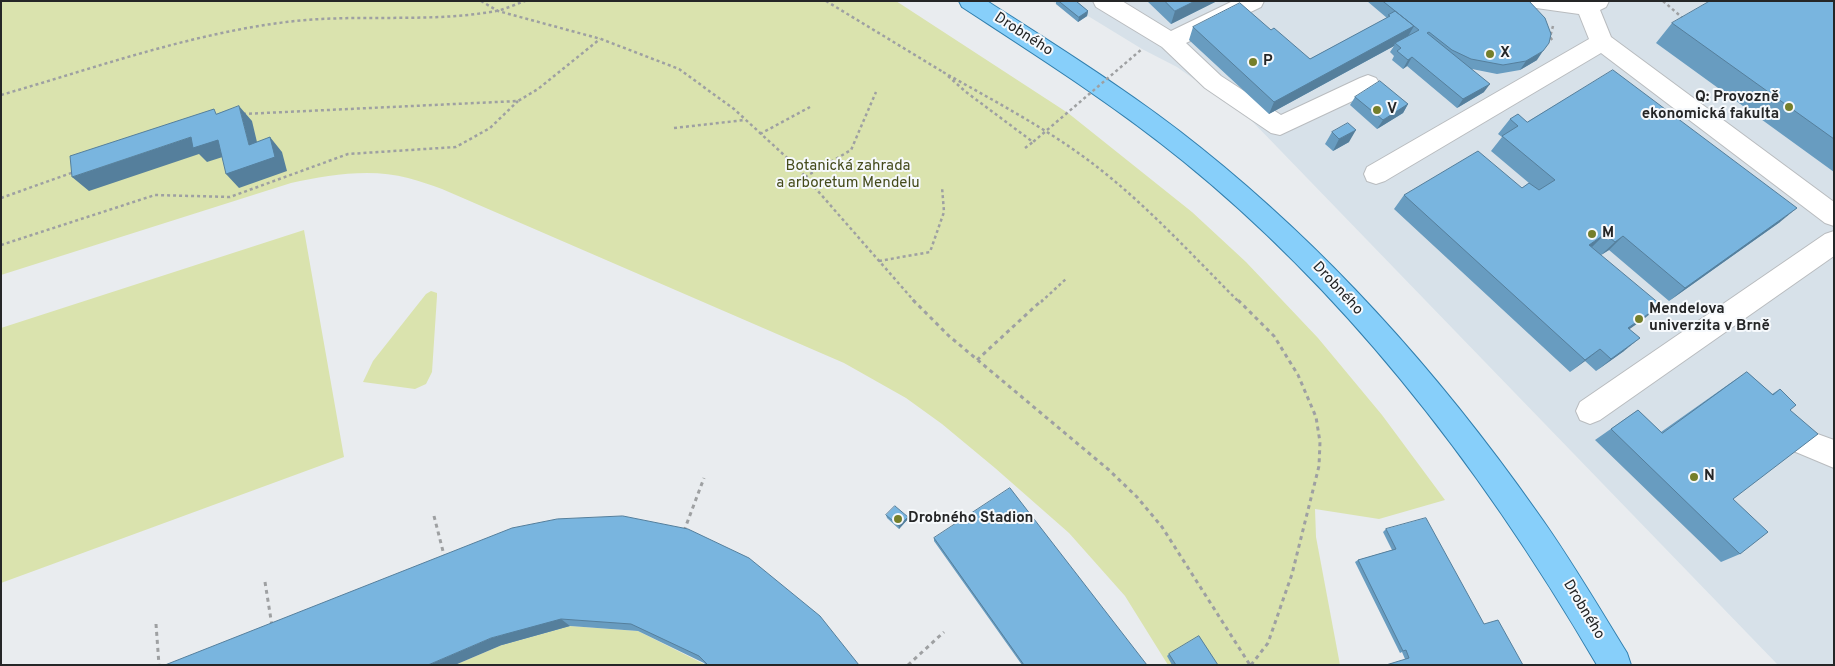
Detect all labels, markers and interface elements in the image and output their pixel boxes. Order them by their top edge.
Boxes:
street label: Drobného [990,9,1056,61]
place label: X [1500,45,1510,63]
marker: X [1484,48,1496,60]
place label: P [1263,53,1273,71]
marker: P [1247,56,1259,68]
place label: Q: Provozně ekonomická fakulta [1642,89,1779,124]
place label: V [1387,101,1397,119]
marker: Q: Provozně ekonomická fakulta [1783,101,1795,113]
marker: V [1371,104,1383,116]
park label: Botanická zahrada a arboretum Mendelu [776,158,920,193]
place label: M [1602,225,1614,243]
marker: M [1586,228,1598,240]
street label: Drobného [1308,259,1366,319]
place label: Mendelova univerzita v Brně [1649,301,1770,336]
marker: Mendelova univerzita v Brně [1633,313,1645,325]
place label: N [1704,468,1715,486]
marker: N [1688,471,1700,483]
place label: Drobného Stadion [908,510,1033,528]
marker: Drobného Stadion [892,513,904,525]
street label: Drobného [1558,577,1608,643]

